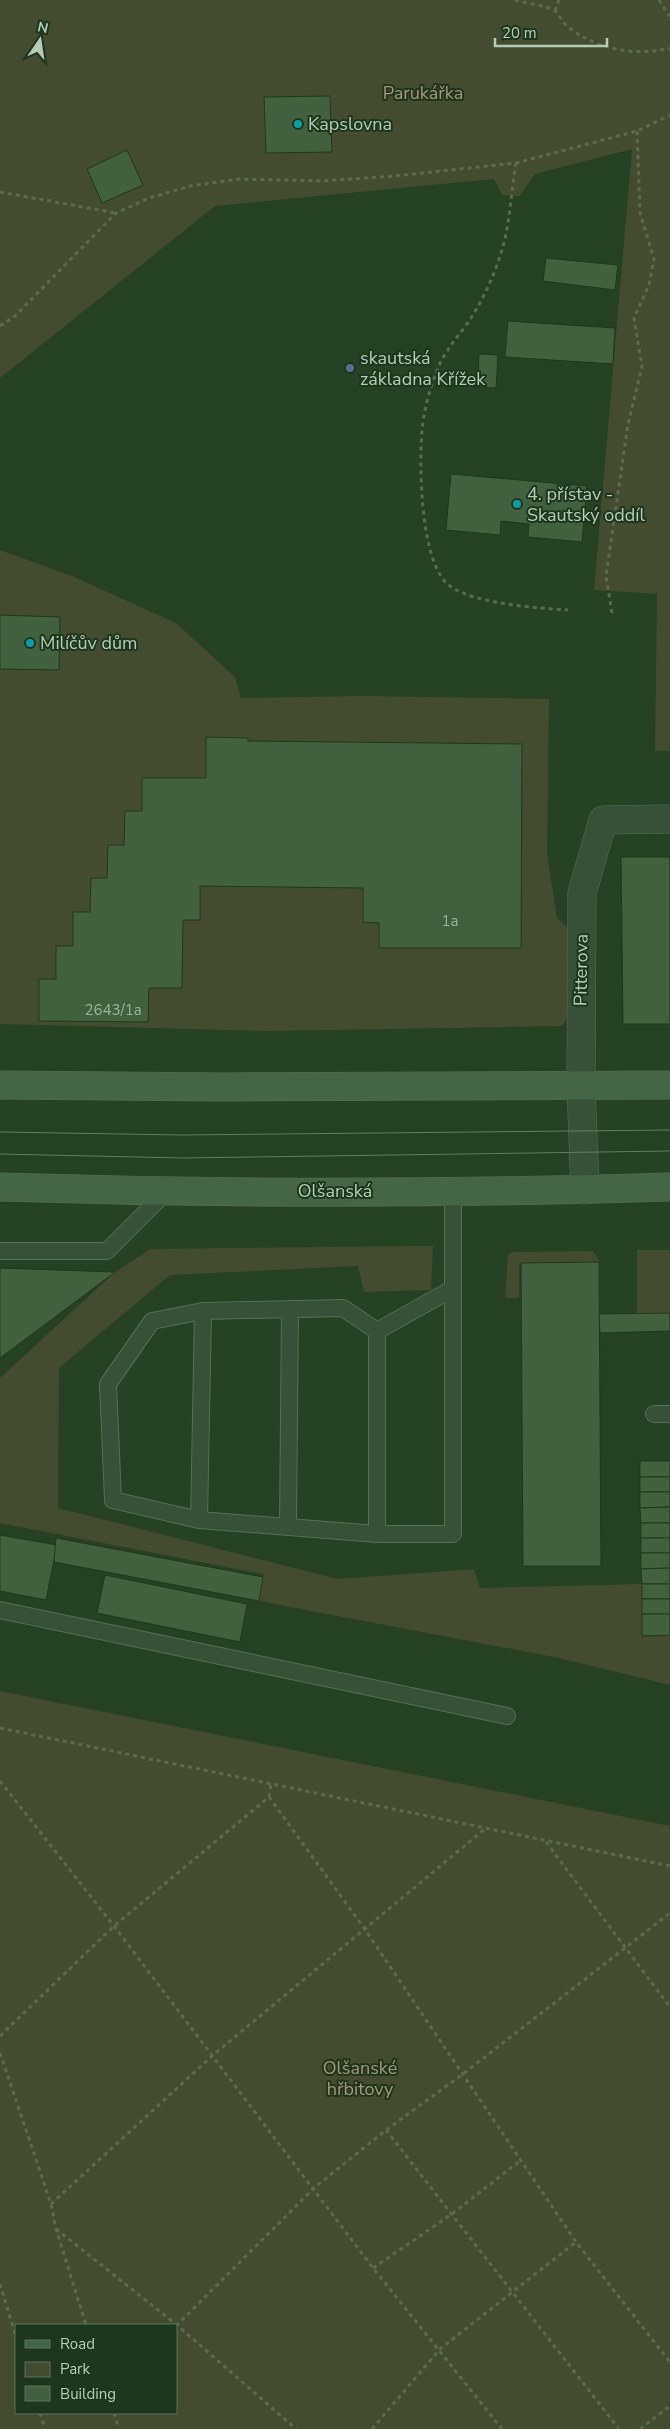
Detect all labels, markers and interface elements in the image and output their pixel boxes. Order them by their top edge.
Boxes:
north arrow [15,15,65,65]
scale bar [495,15,608,47]
text: N [36,17,50,38]
text: 20 m [502,23,537,43]
park label: Parukářka [383,81,463,105]
place label: Kapslovna [308,112,392,136]
marker: Kapslovna [292,118,304,130]
place label: skautská základna Křížek [360,346,486,391]
marker: skautská základna Křížek [344,362,356,374]
place label: 4. přístav - Skautský oddíl [527,482,646,527]
marker: 4. přístav - Skautský oddíl [511,498,523,510]
place label: Milíčův dům [40,631,137,655]
marker: Milíčův dům [24,637,36,649]
house number: 1a [442,911,458,931]
street label: Pitterova [568,934,594,1006]
house number: 2643/1a [84,1000,142,1020]
street label: Olšanská [298,1179,372,1203]
park label: Olšanské hřbitovy [323,2056,397,2101]
legend [15,2324,178,2414]
text: Road [60,2334,95,2354]
text: Park [60,2359,90,2379]
text: Building [60,2384,116,2404]

